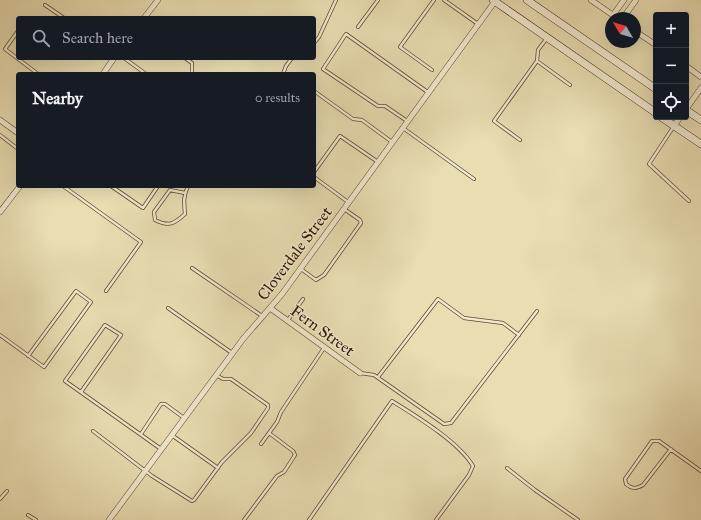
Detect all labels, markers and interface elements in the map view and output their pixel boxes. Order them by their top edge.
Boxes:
north arrow [605,12,641,48]
map controls [653,12,689,120]
button: + [653,12,689,48]
search box [16,16,316,60]
icon: search [30,27,52,49]
text: Search here [62,29,133,47]
button: − [653,48,689,84]
button: locate [653,84,689,120]
text: Nearby [32,88,83,109]
text: 0 results [255,90,300,106]
street label: Cloverdale Street [253,203,336,304]
street label: Fern Street [287,301,359,360]

